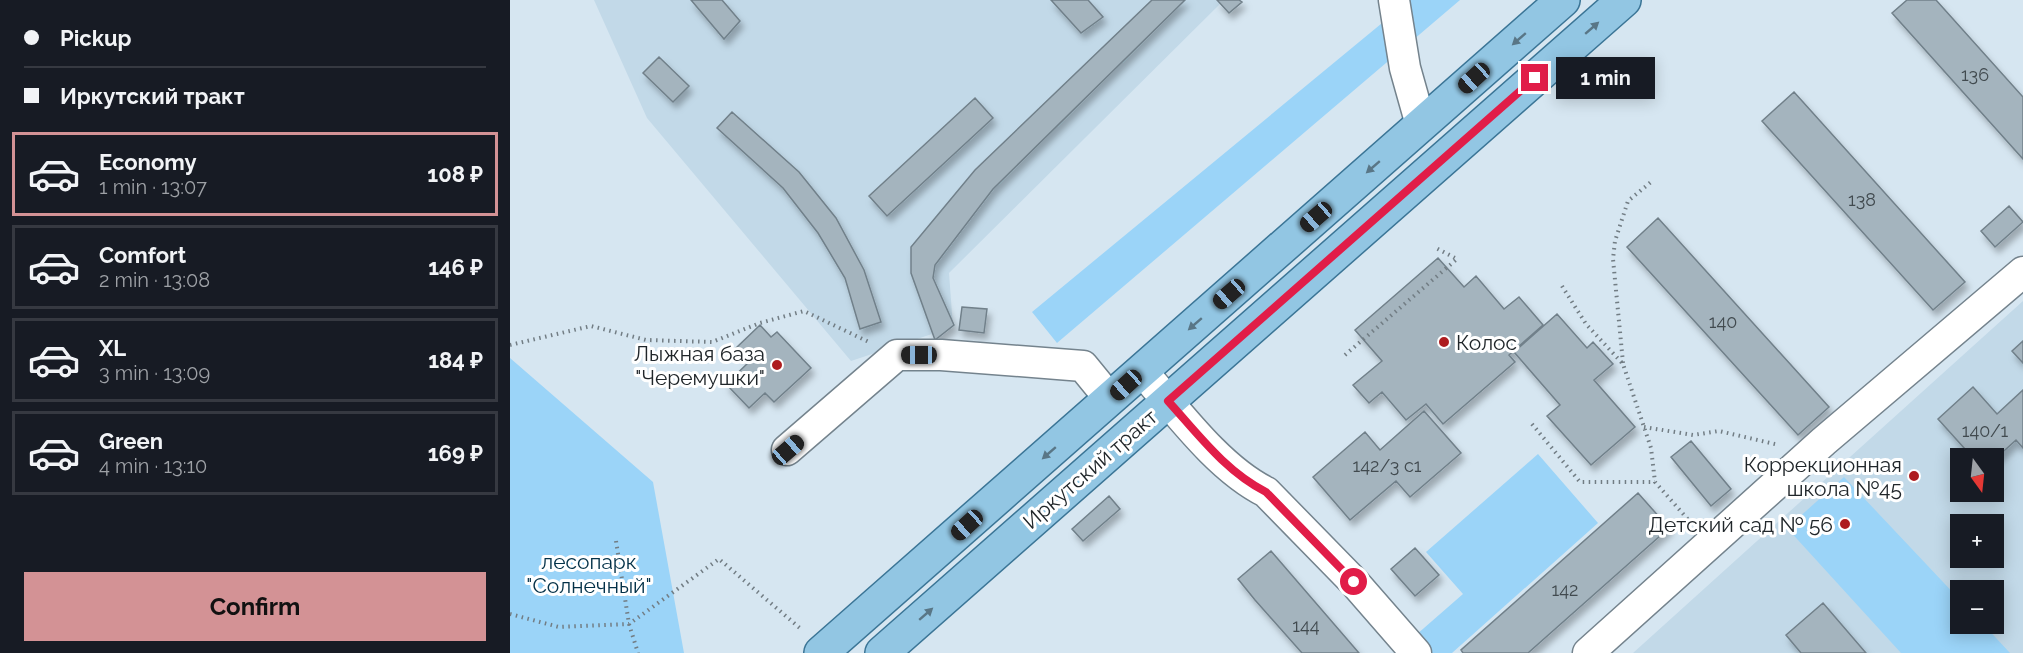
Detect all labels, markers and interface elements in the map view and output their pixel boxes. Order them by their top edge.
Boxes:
one-way arrow [1584,22,1599,35]
text: Pickup [60,25,132,51]
one-way arrow [1512,32,1527,45]
callout: 1 min [1556,57,1655,99]
car [1455,59,1493,97]
route end [1521,64,1548,91]
house number: 136 [1961,64,1989,85]
text: 1 min [1580,66,1631,90]
text: Иркутский тракт [60,83,245,109]
icon: car [27,147,81,201]
text: Economy [99,149,197,175]
text: 108 ₽ [427,161,483,187]
one-way arrow [1365,161,1381,174]
text: 1 min · 13:07 [99,175,207,199]
house number: 138 [1848,189,1876,210]
car [1297,198,1335,236]
icon: car [27,240,81,294]
text: Comfort [99,242,186,268]
text: 146 ₽ [428,254,483,280]
text: 2 min · 13:08 [99,268,210,292]
car [1210,275,1248,313]
house number: 140 [1709,311,1737,332]
one-way arrow [1188,317,1203,330]
place label: Колос [1456,330,1517,355]
icon: car [27,333,81,387]
text: XL [99,335,126,361]
marker: Колос [1437,335,1451,349]
place label: Лыжная база "Черемушки" [634,341,765,390]
car [901,346,937,364]
text: 184 ₽ [428,347,483,373]
marker: Лыжная база "Черемушки" [770,358,784,372]
text: 3 min · 13:09 [99,361,210,385]
car [1107,366,1145,404]
street label: Иркутский тракт [1018,404,1162,534]
house number: 140/1 [1962,420,2009,441]
icon: car [27,426,81,480]
text: Green [99,428,163,454]
car [769,431,807,469]
text: 169 ₽ [428,440,483,466]
one-way arrow [1042,446,1057,459]
north arrow [1950,448,2004,502]
map controls [1950,448,2004,634]
place label: Коррекционная школа №45 [1744,452,1902,501]
text: 4 min · 13:10 [99,454,207,478]
house number: 142/3 с1 [1352,455,1422,476]
marker: Коррекционная школа №45 [1907,469,1921,483]
car [948,506,986,544]
place label: Детский сад № 56 [1648,512,1833,537]
button: + [1950,514,2004,568]
marker: Детский сад № 56 [1838,517,1852,531]
park label: лесопарк "Солнечный" [526,549,652,598]
route start [1340,568,1367,595]
button: Confirm [24,572,486,641]
house number: 142 [1552,579,1578,600]
button: − [1950,580,2004,634]
one-way arrow [918,608,933,621]
house number: 144 [1292,615,1320,636]

